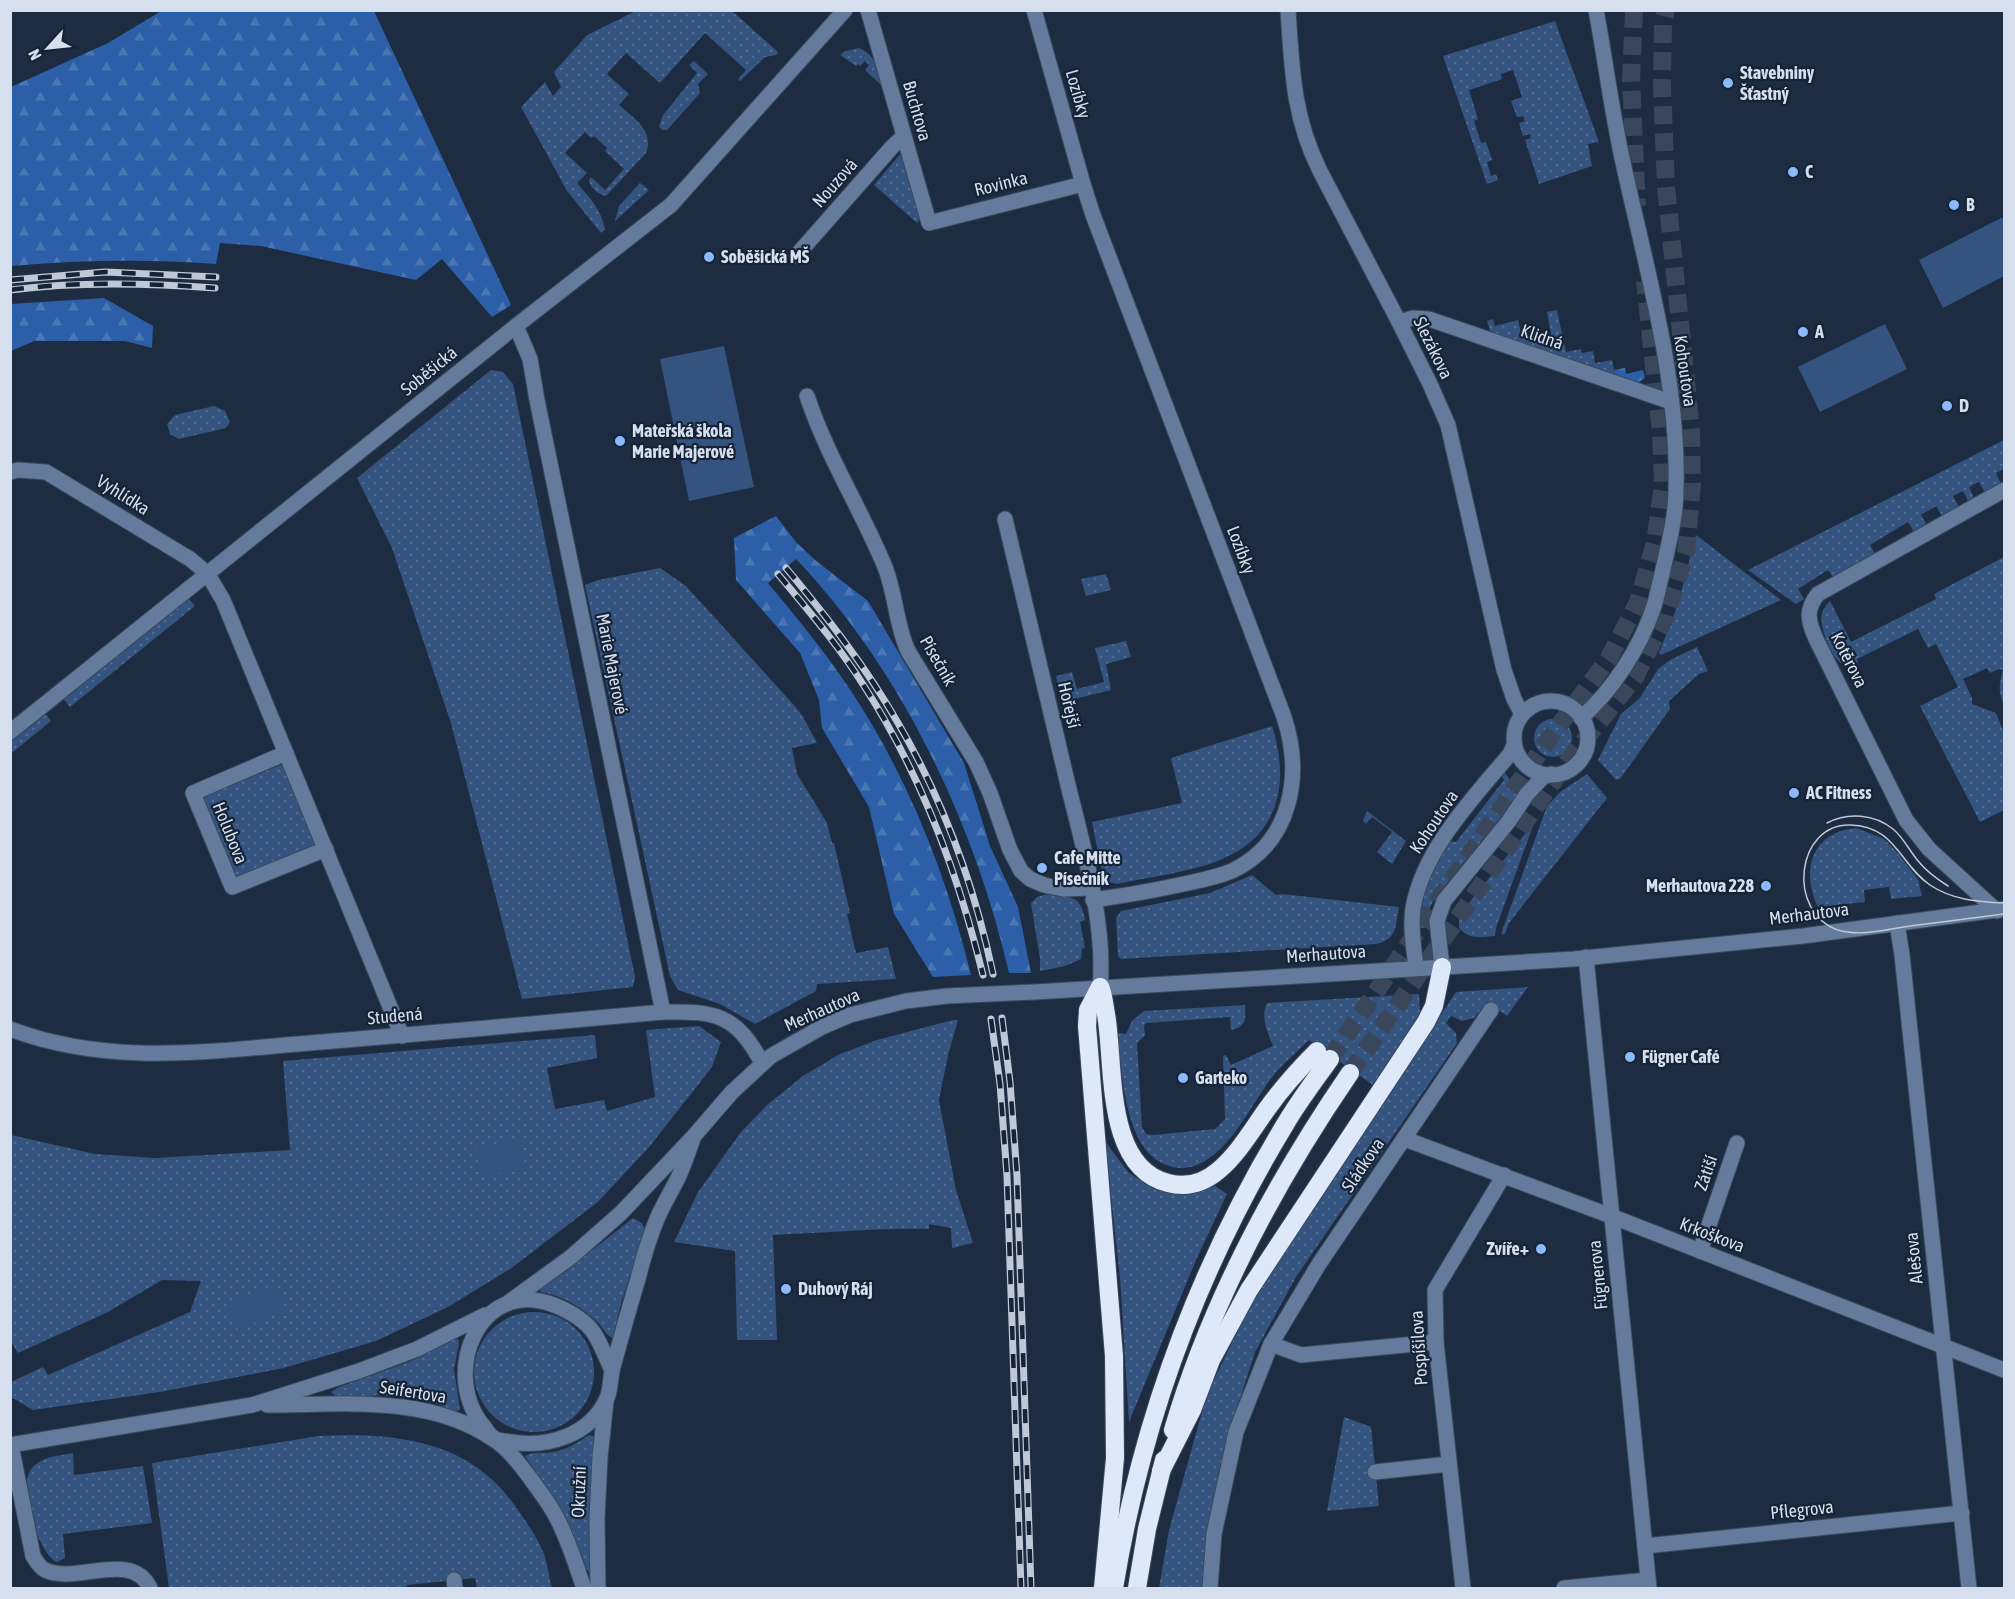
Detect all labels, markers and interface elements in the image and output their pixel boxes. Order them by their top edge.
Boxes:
north arrow [18,18,78,78]
text: N [24,47,45,63]
place label: Stavebniny Šťastný [1740,62,1815,104]
street label: Lozíbky [1062,67,1095,121]
marker: Stavebniny Šťastný [1721,76,1735,90]
street label: Buchtova [899,78,936,143]
street label: Nouzová [808,154,862,211]
place label: C [1805,161,1813,182]
marker: C [1786,165,1800,179]
street label: Rovinka [972,167,1030,200]
place label: B [1966,194,1975,215]
marker: B [1947,198,1961,212]
place label: Soběšická MŠ [721,246,810,267]
marker: Soběšická MŠ [702,250,716,264]
street label: Slezákova [1409,313,1457,382]
street label: Klidná [1518,320,1566,354]
place label: A [1814,321,1824,342]
marker: A [1796,325,1810,339]
street label: Kohoutova [1670,334,1701,408]
street label: Soběšická [396,342,461,400]
place label: D [1959,395,1969,416]
marker: D [1940,399,1954,413]
place label: Mateřská škola Marie Majerové [632,420,734,462]
marker: Mateřská škola Marie Majerové [613,434,627,448]
street label: Vyhlídka [93,470,154,519]
street label: Lozíbky [1223,523,1260,577]
street label: Marie Majerové [592,612,633,716]
street label: Kotěrova [1827,629,1872,691]
street label: Písečník [916,632,961,690]
street label: Hořejší [1054,680,1085,730]
place label: AC Fitness [1805,782,1872,803]
street label: Kohoutova [1405,786,1462,857]
marker: AC Fitness [1787,786,1801,800]
street label: Holubova [209,799,252,867]
place label: Cafe Mitte Písečník [1054,847,1121,889]
marker: Cafe Mitte Písečník [1035,861,1049,875]
place label: Merhautova 228 [1646,875,1755,896]
marker: Merhautova 228 [1759,879,1773,893]
street label: Merhautova [1768,898,1850,929]
street label: Merhautova [1285,940,1367,967]
street label: Merhautova [781,984,863,1035]
street label: Studená [367,1003,423,1028]
place label: Fügner Café [1642,1046,1720,1067]
marker: Fügner Café [1623,1050,1637,1064]
place label: Garteko [1195,1067,1247,1088]
marker: Garteko [1176,1071,1190,1085]
street label: Sládkova [1337,1134,1388,1196]
street label: Zátiší [1690,1152,1721,1193]
street label: Krkoškova [1677,1213,1748,1257]
street label: Alešova [1900,1231,1927,1285]
place label: Zvíře+ [1487,1238,1529,1259]
street label: Fügnerova [1583,1239,1612,1311]
marker: Zvíře+ [1534,1242,1548,1256]
place label: Duhový Ráj [798,1278,873,1299]
marker: Duhový Ráj [779,1282,793,1296]
street label: Pospíšilova [1405,1310,1432,1386]
street label: Seifertova [378,1376,448,1407]
street label: Okružní [567,1466,590,1518]
street label: Pflegrova [1769,1496,1835,1523]

